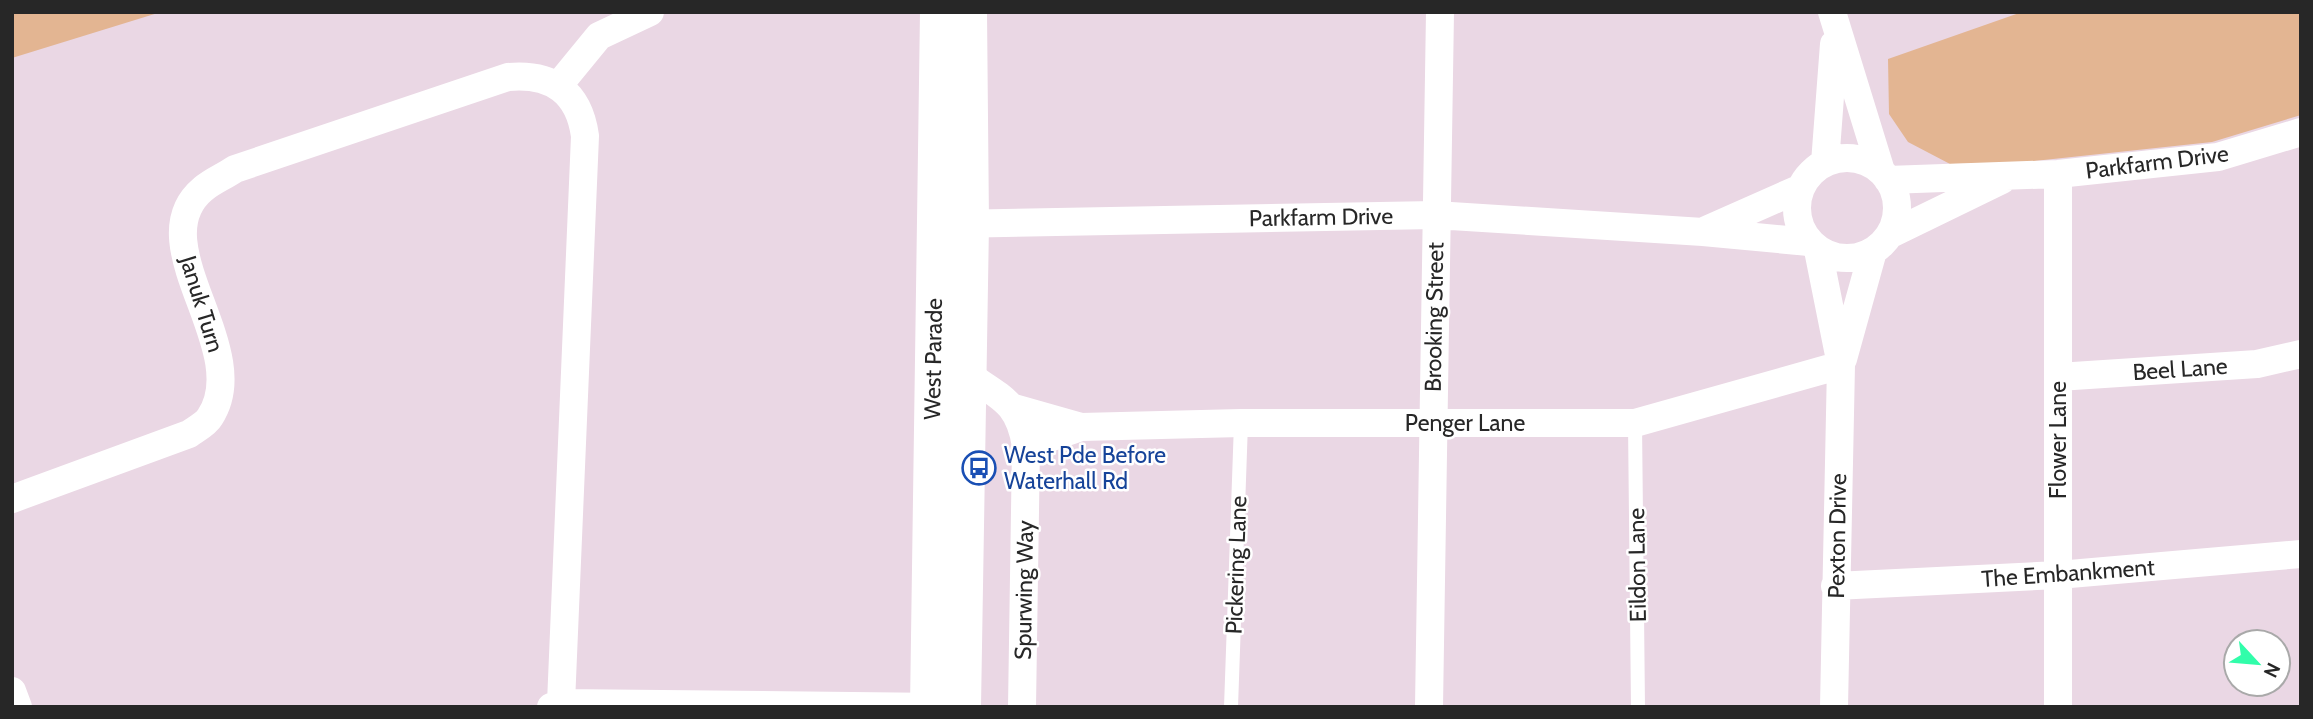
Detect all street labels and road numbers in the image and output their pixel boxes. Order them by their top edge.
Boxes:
street label: Parkfarm Drive [2084,139,2230,185]
street label: Parkfarm Drive [1249,202,1394,232]
street label: Brooking Street [1419,242,1449,392]
street label: Januk Turn [174,251,230,356]
street label: West Parade [918,298,948,420]
street label: Beel Lane [2132,352,2229,386]
street label: Flower Lane [2044,381,2072,499]
street label: Penger Lane [1405,409,1525,437]
street label: Pexton Drive [1822,473,1852,599]
street label: Pickering Lane [1220,495,1252,635]
street label: Eildon Lane [1622,508,1652,622]
street label: Spurwing Way [1009,520,1039,660]
street label: The Embankment [1980,553,2156,593]

